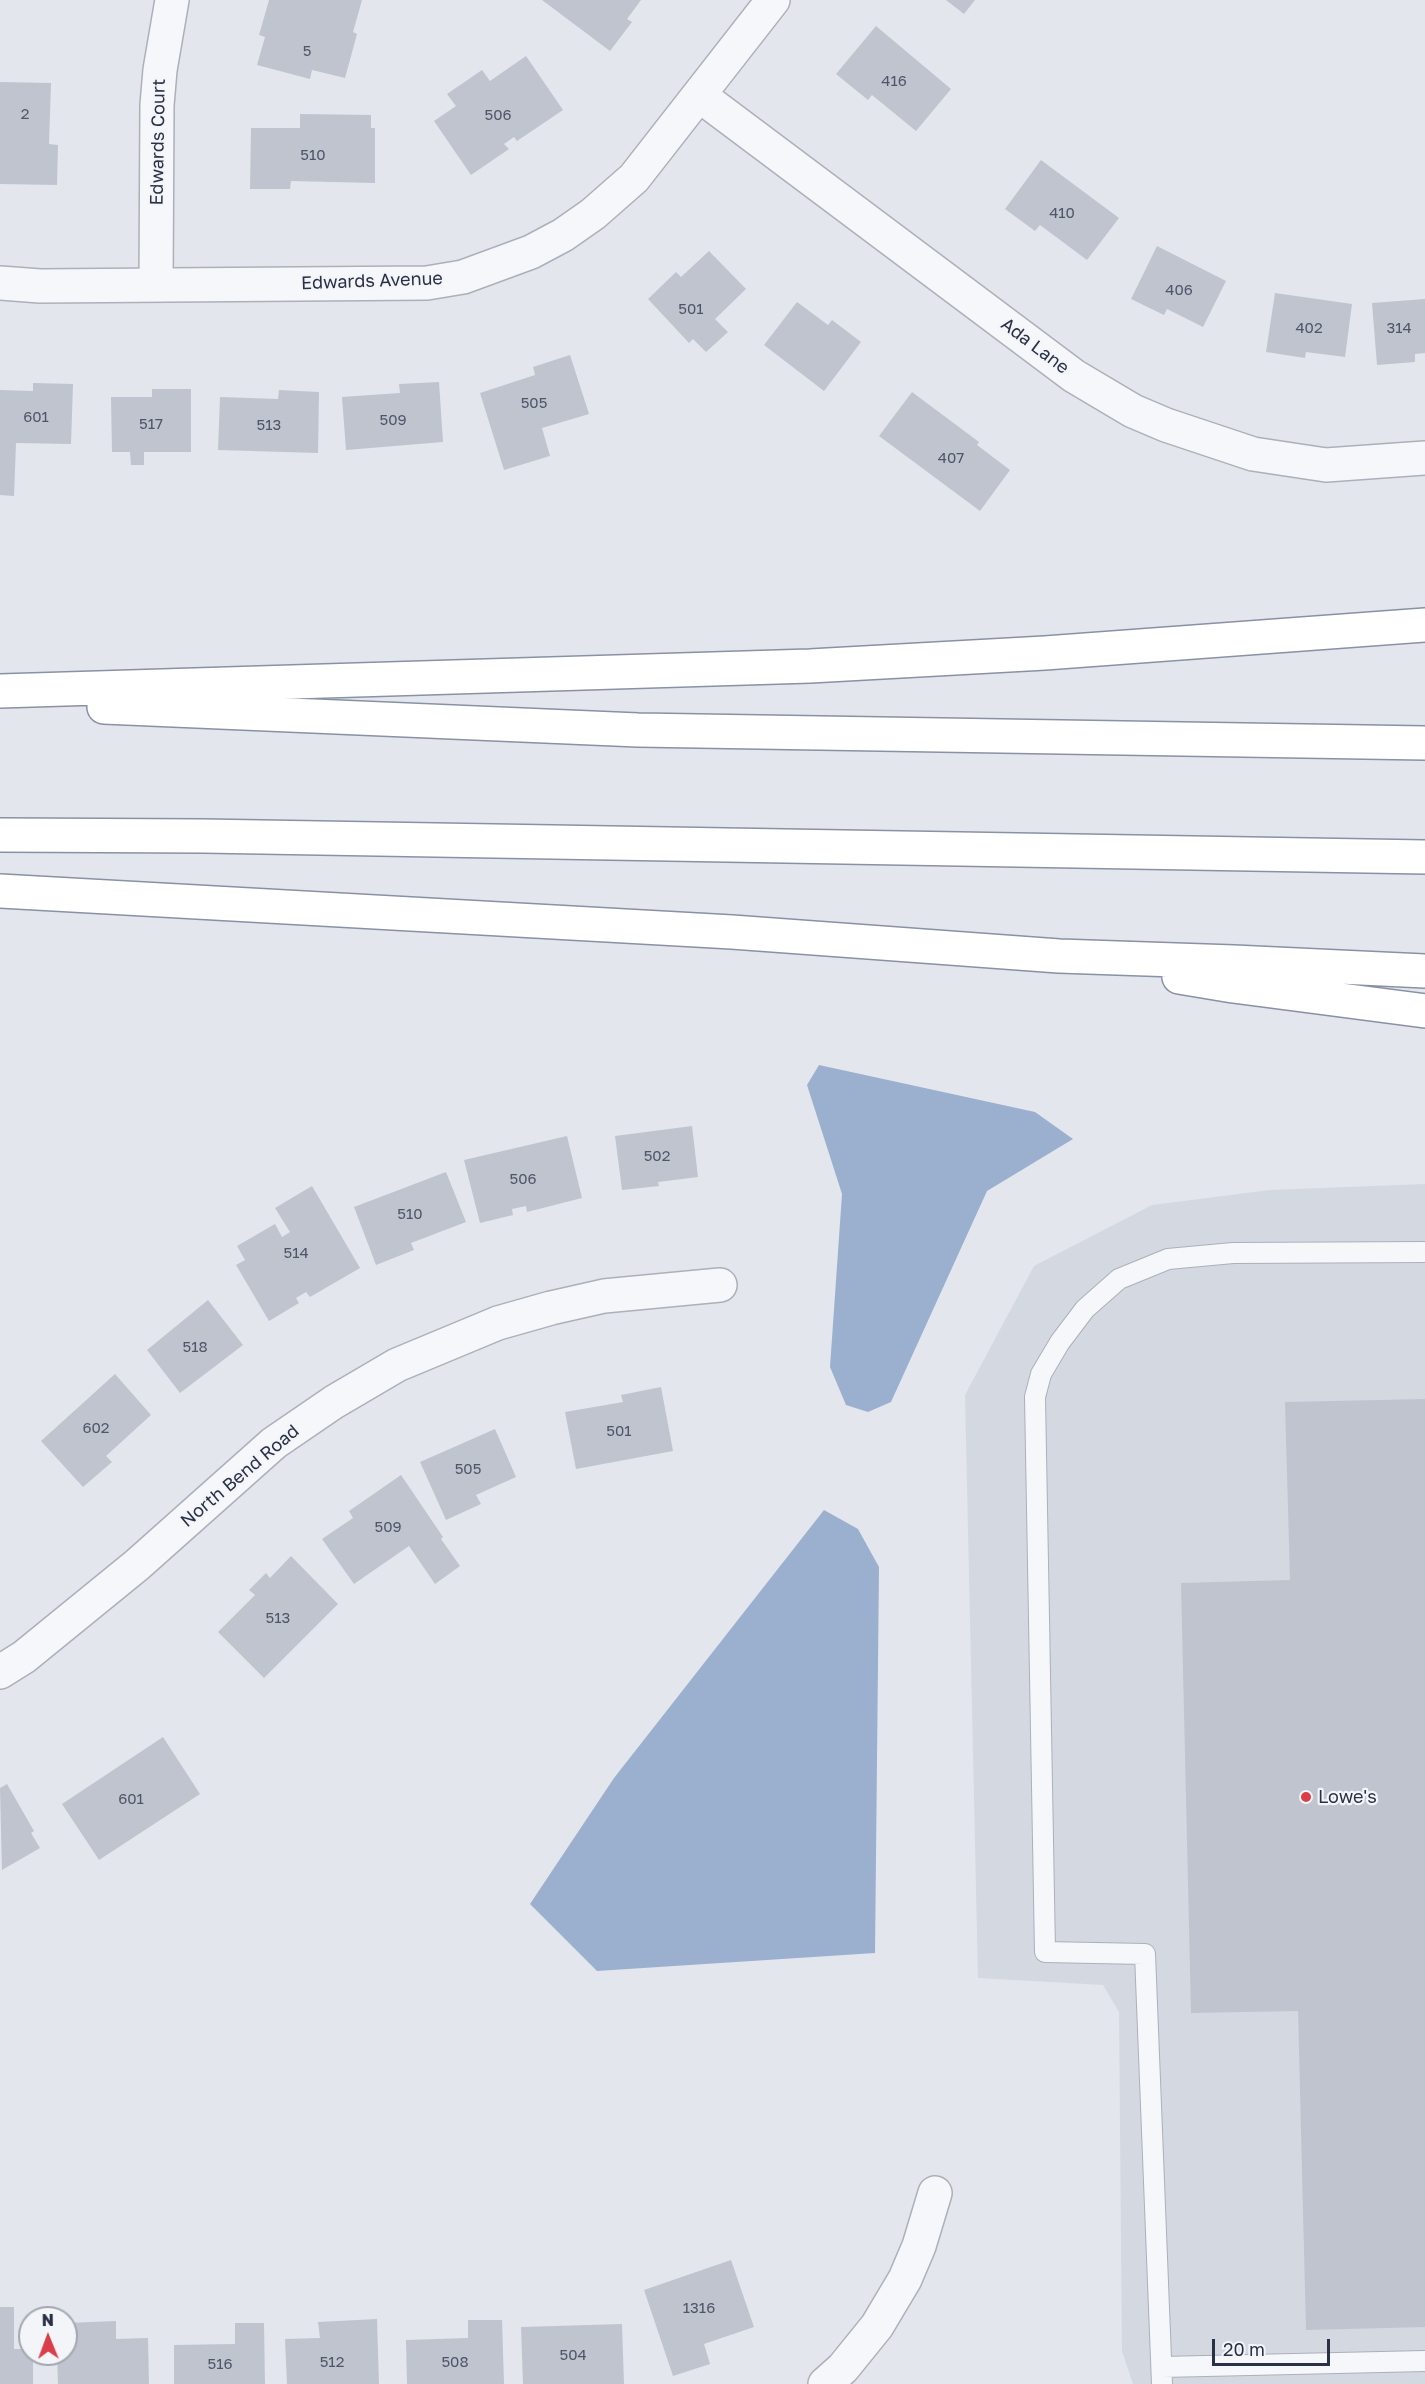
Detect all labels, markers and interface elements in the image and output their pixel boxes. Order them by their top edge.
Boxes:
house number: 5 [303,42,311,60]
house number: 416 [881,72,907,90]
street label: Edwards Court [146,78,170,206]
house number: 2 [21,105,29,123]
house number: 506 [484,106,512,124]
house number: 510 [300,146,326,164]
house number: 410 [1049,204,1075,222]
street label: Edwards Avenue [301,268,443,294]
house number: 406 [1165,281,1193,299]
house number: 501 [678,300,704,318]
street label: Ada Lane [997,313,1073,379]
house number: 402 [1295,319,1323,337]
house number: 314 [1386,319,1412,337]
house number: 505 [521,394,547,412]
house number: 601 [23,408,49,426]
house number: 509 [379,411,407,429]
house number: 517 [139,415,163,433]
house number: 513 [257,416,281,434]
house number: 407 [938,449,964,467]
house number: 502 [644,1147,670,1165]
house number: 506 [509,1170,537,1188]
house number: 510 [397,1205,423,1223]
house number: 514 [283,1244,309,1262]
house number: 518 [182,1338,208,1356]
house number: 602 [82,1419,110,1437]
street label: North Bend Road [176,1420,304,1532]
house number: 501 [606,1422,632,1440]
house number: 505 [455,1460,481,1478]
house number: 509 [374,1518,402,1536]
house number: 513 [266,1609,290,1627]
place label: Lowe's [1318,1786,1377,1808]
house number: 601 [118,1790,144,1808]
marker: Lowe's [1299,1790,1313,1804]
house number: 1316 [683,2299,715,2317]
north arrow [18,2306,78,2366]
text: N [41,2310,54,2330]
scale bar [1215,2327,1334,2365]
text: 20 m [1223,2338,1265,2360]
house number: 504 [559,2346,587,2364]
house number: 512 [320,2353,344,2371]
house number: 508 [441,2353,469,2371]
house number: 516 [207,2355,233,2373]

